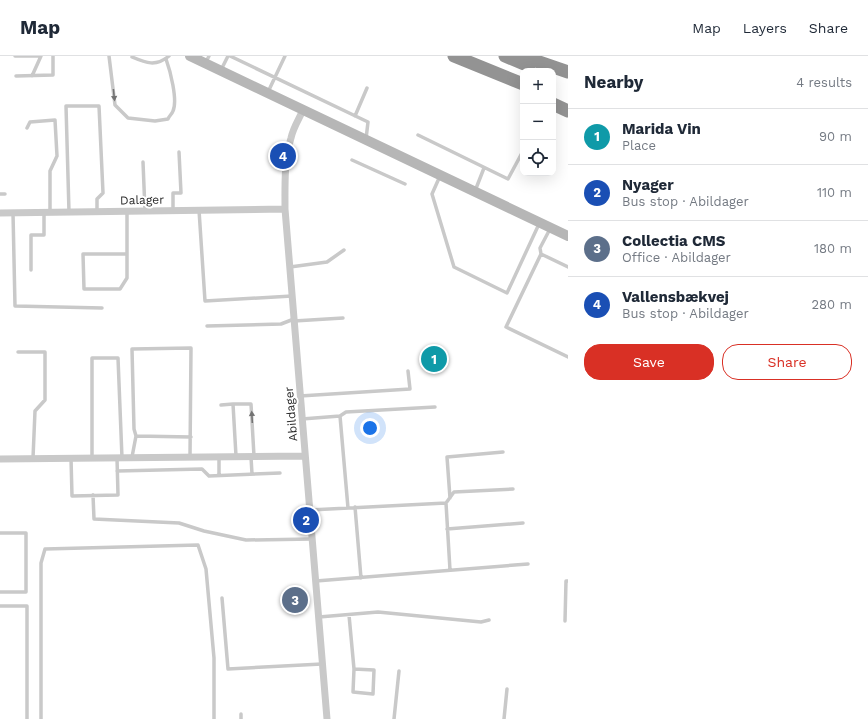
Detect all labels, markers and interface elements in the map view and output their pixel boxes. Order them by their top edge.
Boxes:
text: Map [20,16,60,39]
text: Map [692,20,721,36]
text: Layers [743,20,787,36]
text: Share [809,20,848,36]
map controls [520,68,556,176]
button: + [520,68,556,104]
text: Nearby [584,72,643,92]
text: 4 results [796,75,852,90]
one-way arrow [111,89,117,101]
button: − [520,104,556,140]
text: Marida Vin [622,120,701,138]
text: 1 [594,129,600,144]
text: 90 m [819,129,852,144]
text: Place [622,138,656,153]
button: locate [520,140,556,176]
pin: 4 [270,141,296,171]
text: Nyager [622,176,674,194]
text: 2 [593,185,601,200]
text: 110 m [817,185,852,200]
street label: Dalager [120,193,164,207]
text: Bus stop · Abildager [622,194,749,209]
text: Collectia CMS [622,232,726,250]
text: 3 [593,241,601,256]
text: 180 m [814,241,852,256]
text: Office · Abildager [622,250,731,265]
text: Vallensbækvej [622,288,729,306]
text: 4 [593,297,601,312]
text: 280 m [812,297,852,312]
text: Bus stop · Abildager [622,306,749,321]
pin: 1 [421,344,447,374]
button: Save [584,344,714,380]
button: Share [722,344,852,380]
street label: Abildager [282,386,300,442]
one-way arrow [248,411,255,423]
your location [360,418,380,438]
pin: 2 [293,505,319,535]
pin: 3 [282,585,308,615]

